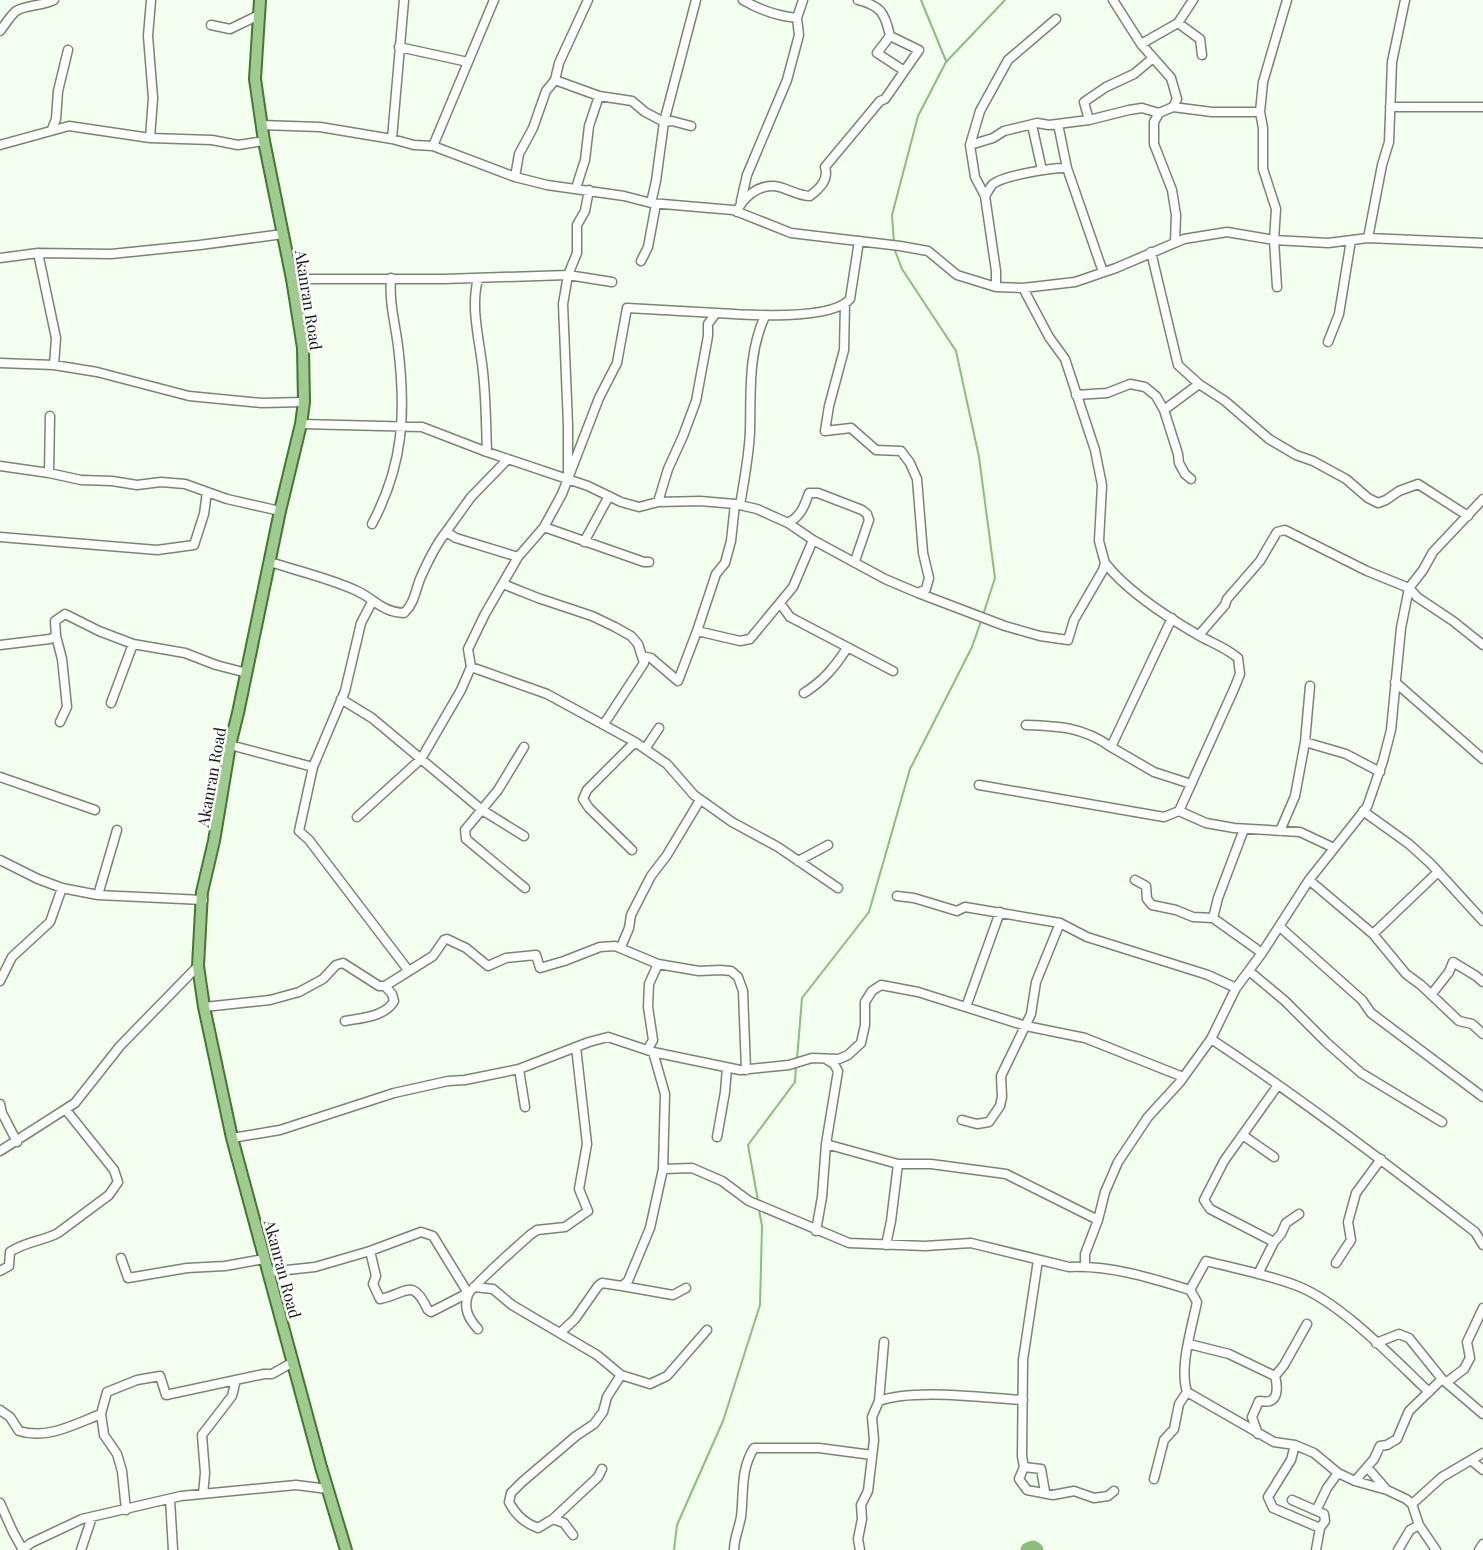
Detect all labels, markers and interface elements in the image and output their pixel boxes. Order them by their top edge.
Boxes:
street label: Akanran Road [291,247,327,352]
street label: Akanran Road [192,725,230,830]
street label: Akanran Road [259,1216,306,1321]

